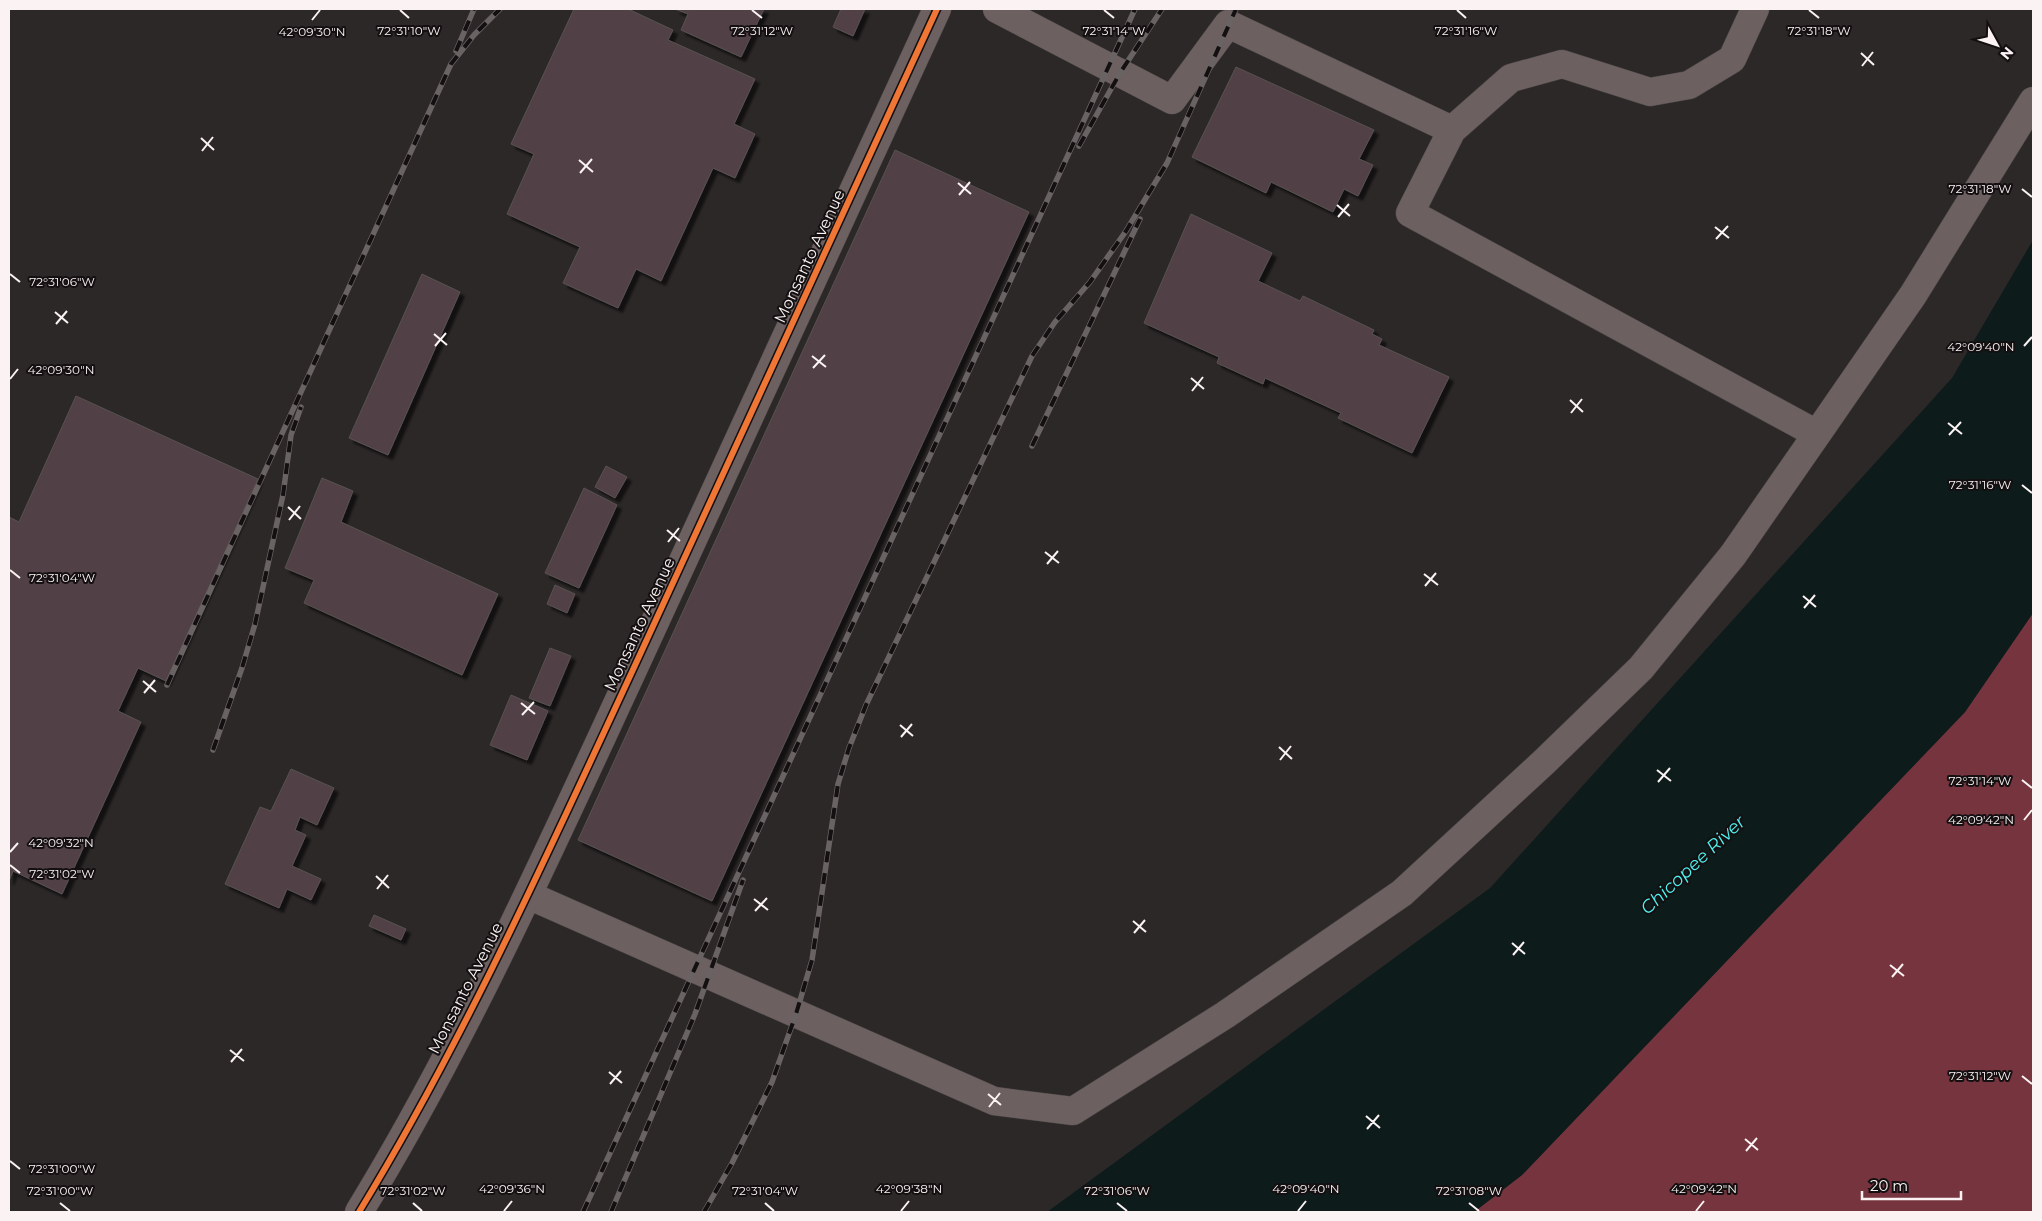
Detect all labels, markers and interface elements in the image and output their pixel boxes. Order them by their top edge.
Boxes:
north arrow [1972,20,2022,70]
text: 72°31'10"W [377,23,441,38]
text: 72°31'12"W [731,23,793,38]
text: 72°31'14"W [1083,23,1145,38]
text: 72°31'16"W [1435,23,1497,38]
text: 72°31'18"W [1787,23,1851,38]
text: 42°09'30"N [279,24,345,39]
text: N [1996,43,2017,63]
text: 72°31'18"W [1948,181,2012,196]
street label: Monsanto Avenue [770,186,849,326]
text: 72°31'06"W [29,274,95,289]
text: 42°09'40"N [1947,339,2015,354]
text: 42°09'30"N [28,362,94,377]
text: 72°31'16"W [1949,477,2011,492]
street label: Monsanto Avenue [600,554,679,694]
text: 72°31'04"W [29,570,95,585]
text: 72°31'14"W [1949,773,2011,788]
water label: Chicopee River [1636,810,1751,919]
text: 42°09'42"N [1948,812,2014,827]
text: 42°09'32"N [28,835,94,850]
text: 72°31'02"W [29,866,95,881]
street label: Monsanto Avenue [424,919,507,1057]
text: 72°31'12"W [1949,1068,2011,1083]
text: 72°31'00"W [29,1161,95,1176]
scale bar [1862,1168,1961,1200]
text: 20 m [1870,1176,1908,1195]
text: 42°09'36"N [479,1181,545,1196]
text: 42°09'38"N [876,1181,942,1196]
text: 42°09'40"N [1272,1181,1340,1196]
text: 42°09'42"N [1671,1181,1737,1196]
text: 72°31'00"W [27,1183,93,1198]
text: 72°31'02"W [380,1183,446,1198]
text: 72°31'04"W [732,1183,798,1198]
text: 72°31'06"W [1084,1183,1150,1198]
text: 72°31'08"W [1436,1183,1502,1198]

